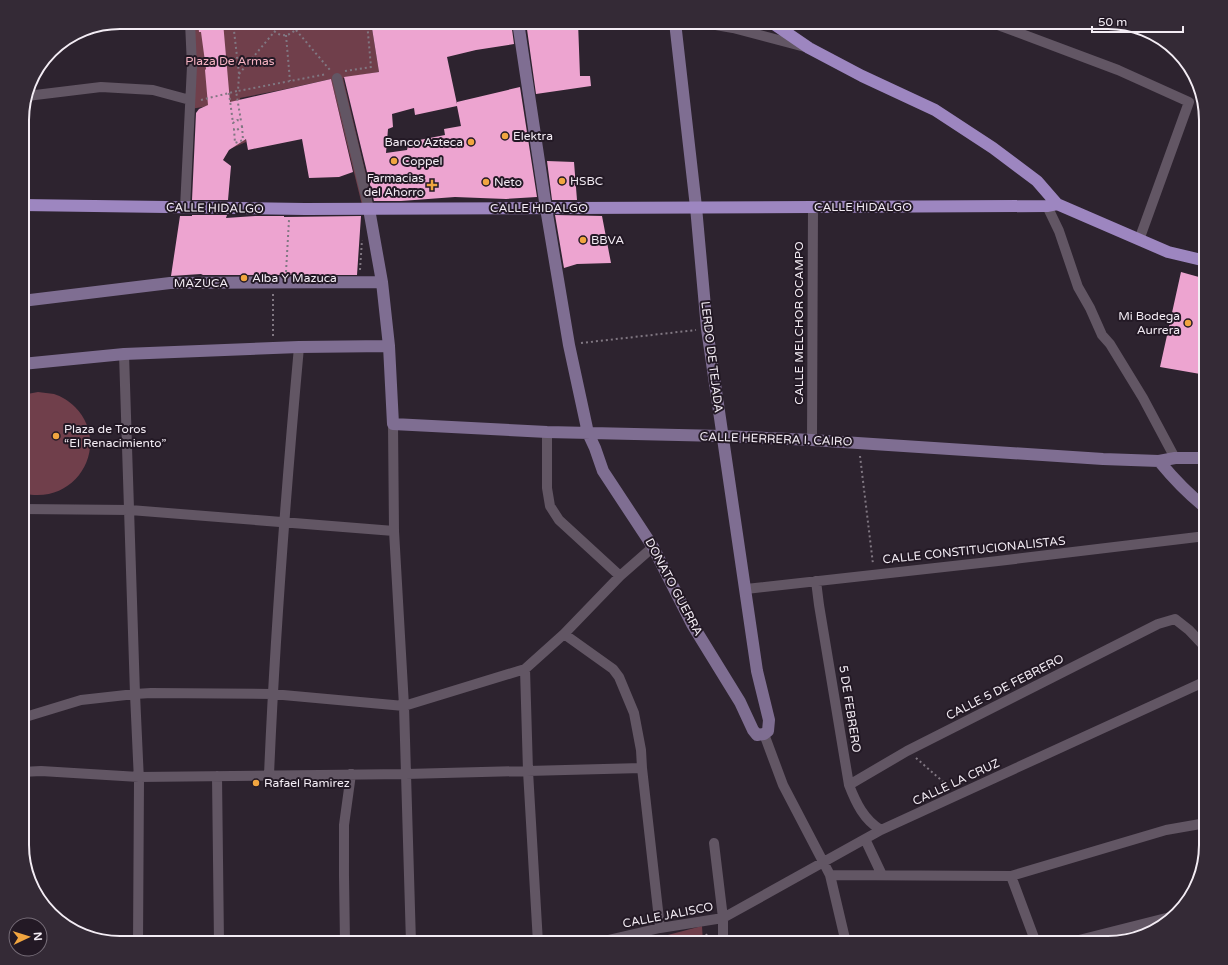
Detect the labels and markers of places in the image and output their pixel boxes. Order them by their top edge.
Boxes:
place label: Elektra [513,129,553,143]
marker: Elektra [500,131,510,141]
place label: Banco Azteca [385,135,463,149]
marker: Banco Azteca [466,137,476,147]
place label: Coppel [402,154,442,168]
marker: Coppel [389,156,399,166]
place label: Farmacias del Ahorro [364,171,424,199]
place label: HSBC [570,174,603,188]
place label: Neto [494,175,522,189]
marker: HSBC [557,176,567,186]
marker: Neto [481,177,491,187]
marker: Farmacias del Ahorro [427,180,437,190]
place label: BBVA [591,233,624,247]
marker: BBVA [578,235,588,245]
place label: Alba Y Mazuca [252,271,337,285]
marker: Alba Y Mazuca [239,273,249,283]
place label: Mi Bodega Aurrera [1118,309,1180,337]
marker: Mi Bodega Aurrera [1183,318,1193,328]
place label: Plaza de Toros “El Renacimiento” [64,422,166,450]
marker: Plaza de Toros “El Renacimiento” [51,431,61,441]
place label: Rafael Ramirez [264,776,350,790]
marker: Rafael Ramirez [251,778,261,788]

